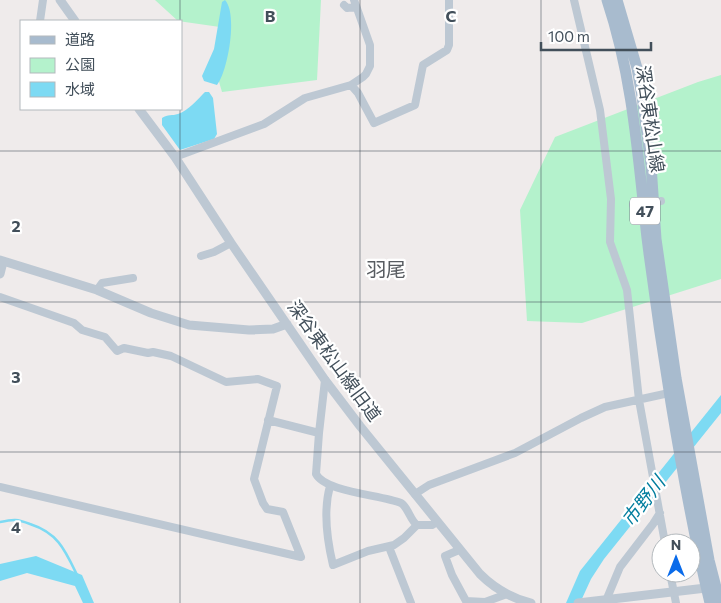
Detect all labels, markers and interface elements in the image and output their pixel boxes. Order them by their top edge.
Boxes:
text: B [265,6,276,25]
text: C [446,6,457,25]
legend [20,20,182,110]
scale bar [541,20,651,52]
text: 100 m [548,27,590,45]
text: 道路 [65,30,95,48]
text: 公園 [65,55,95,73]
street label: 深谷東松山線 [633,64,669,174]
text: 水域 [65,80,95,98]
road number: 47 [630,198,660,225]
text: 2 [11,216,21,235]
district label: 羽尾 [366,257,406,281]
street label: 深谷東松山線旧道 [284,296,386,425]
text: 3 [11,367,21,386]
water label: 市野川 [616,470,670,530]
text: 4 [11,517,21,536]
north arrow [651,533,701,583]
text: N [671,536,681,553]

